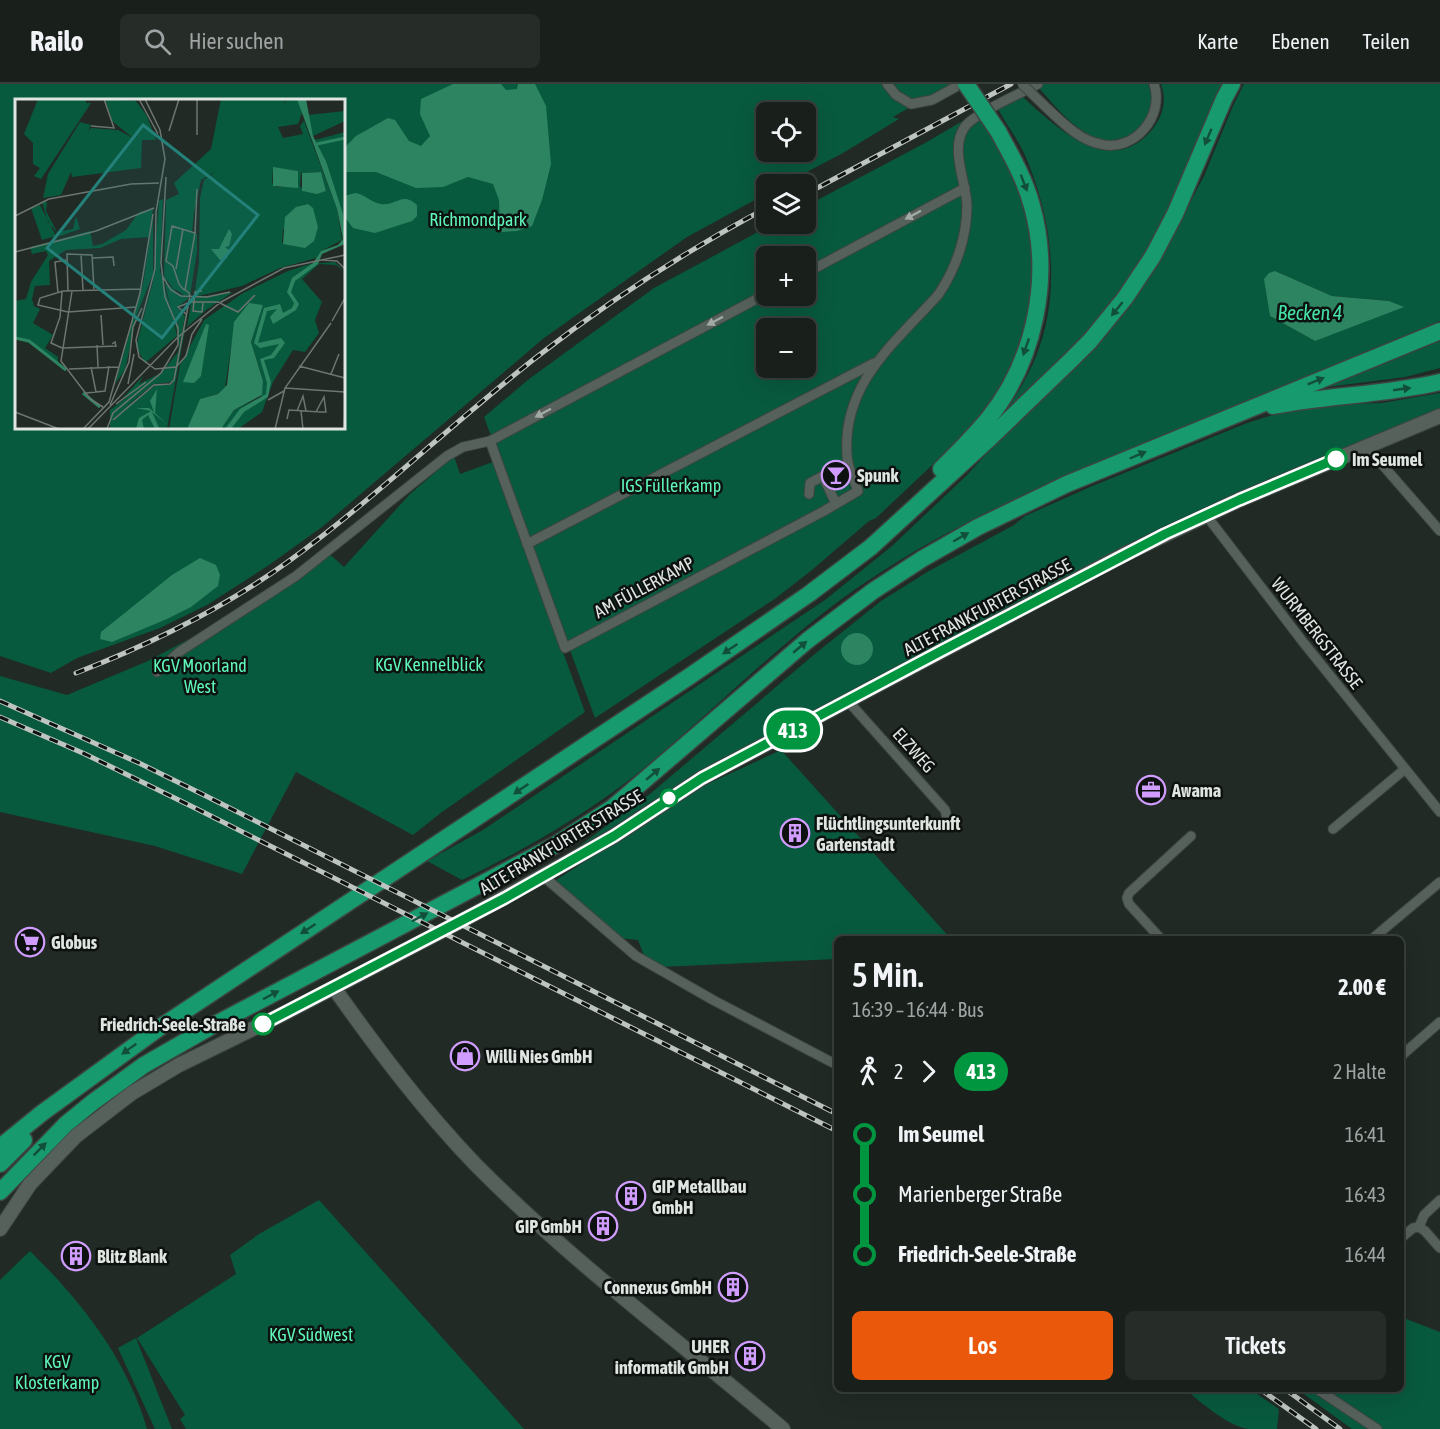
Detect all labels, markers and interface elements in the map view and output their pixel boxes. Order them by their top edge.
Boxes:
search box [120,14,540,68]
text: Railo [30,25,84,57]
icon: search [141,25,174,58]
text: Hier suchen [189,28,284,54]
text: Karte [1197,29,1238,53]
text: Ebenen [1271,29,1330,53]
text: Teilen [1363,29,1410,53]
inset map [15,99,345,429]
map controls [756,102,816,378]
button: locate [756,102,816,162]
one-way arrow [1202,128,1212,146]
button: layers [756,174,816,234]
one-way arrow [1019,174,1029,192]
park label: Richmondpark [429,209,527,230]
one-way arrow [905,210,922,220]
button: + [756,246,816,306]
one-way arrow [1111,301,1124,316]
water label: Becken 4 [1278,301,1342,324]
one-way arrow [706,316,723,326]
button: − [756,318,816,378]
one-way arrow [1021,338,1031,356]
one-way arrow [1308,376,1326,386]
one-way arrow [1393,384,1412,393]
one-way arrow [534,408,551,418]
marker: Im Seumel [1325,448,1347,470]
place label: Im Seumel [1352,449,1423,470]
one-way arrow [1129,450,1146,459]
bar icon: Spunk [820,459,852,491]
place label: Spunk [857,465,900,486]
park label: IGS Füllerkamp [621,475,721,496]
one-way arrow [953,532,970,542]
street label: AM FÜLLERKAMP [590,552,698,622]
street label: ALTE FRANKFURTER STRASSE [900,554,1075,660]
street label: WURMBERGSTRASSE [1267,573,1367,693]
one-way arrow [792,640,808,653]
one-way arrow [722,643,738,655]
park label: KGV Kennelblick [375,654,483,675]
park label: KGV Moorland West [153,655,247,697]
line badge: 413 [758,710,828,750]
text: 413 [778,718,808,742]
street label: ELZWEG [888,723,940,777]
one-way arrow [645,768,660,781]
office icon: Awama [1135,774,1167,806]
place label: Awama [1171,780,1221,801]
one-way arrow [513,783,529,794]
street label: ALTE FRANKFURTER STRASSE [476,785,647,899]
unlabelled marker [660,789,678,807]
place label: Flüchtlingsunterkunft Gartenstadt [816,813,961,855]
building icon: Flüchtlingsunterkunft Gartenstadt [779,817,811,849]
one-way arrow [412,912,429,922]
one-way arrow [300,923,316,934]
supermarket icon: Globus [14,926,46,958]
place label: Globus [51,932,98,953]
text: 5 Min. [852,956,924,994]
text: 2.00 € [1338,974,1386,1000]
one-way arrow [263,990,280,1000]
text: 16:39 – 16:44 · Bus [852,998,984,1021]
marker: Friedrich-Seele-Straße [252,1013,274,1035]
place label: Friedrich-Seele-Straße [100,1014,246,1035]
shop icon: Willi Nies GmbH [449,1040,481,1072]
one-way arrow [121,1043,136,1055]
place label: Willi Nies GmbH [485,1046,593,1067]
icon: walk [852,1055,885,1088]
icon: forward [912,1055,945,1088]
text: 413 [966,1059,996,1083]
text: 2 [894,1060,903,1083]
text: 2 Halte [1333,1060,1386,1083]
text: Im Seumel [898,1121,984,1147]
text: 16:41 [1345,1123,1386,1146]
one-way arrow [33,1142,48,1156]
place label: GIP Metallbau GmbH [652,1176,747,1218]
building icon: GIP Metallbau GmbH [615,1180,647,1212]
text: Marienberger Straße [898,1181,1062,1207]
text: 16:43 [1345,1183,1386,1206]
building icon: GIP GmbH [587,1210,619,1242]
place label: GIP GmbH [515,1216,582,1237]
building icon: Blitz Blank [60,1240,92,1272]
text: Friedrich-Seele-Straße [898,1241,1077,1267]
text: 16:44 [1345,1243,1386,1266]
place label: Blitz Blank [97,1246,168,1267]
building icon: Connexus GmbH [717,1271,749,1303]
place label: Connexus GmbH [604,1277,712,1298]
button: Los [852,1311,1113,1380]
button: Tickets [1125,1311,1386,1380]
park label: KGV Südwest [269,1324,353,1345]
place label: UHER informatik GmbH [615,1336,729,1378]
building icon: UHER informatik GmbH [734,1340,766,1372]
park label: KGV Klosterkamp [15,1351,99,1393]

